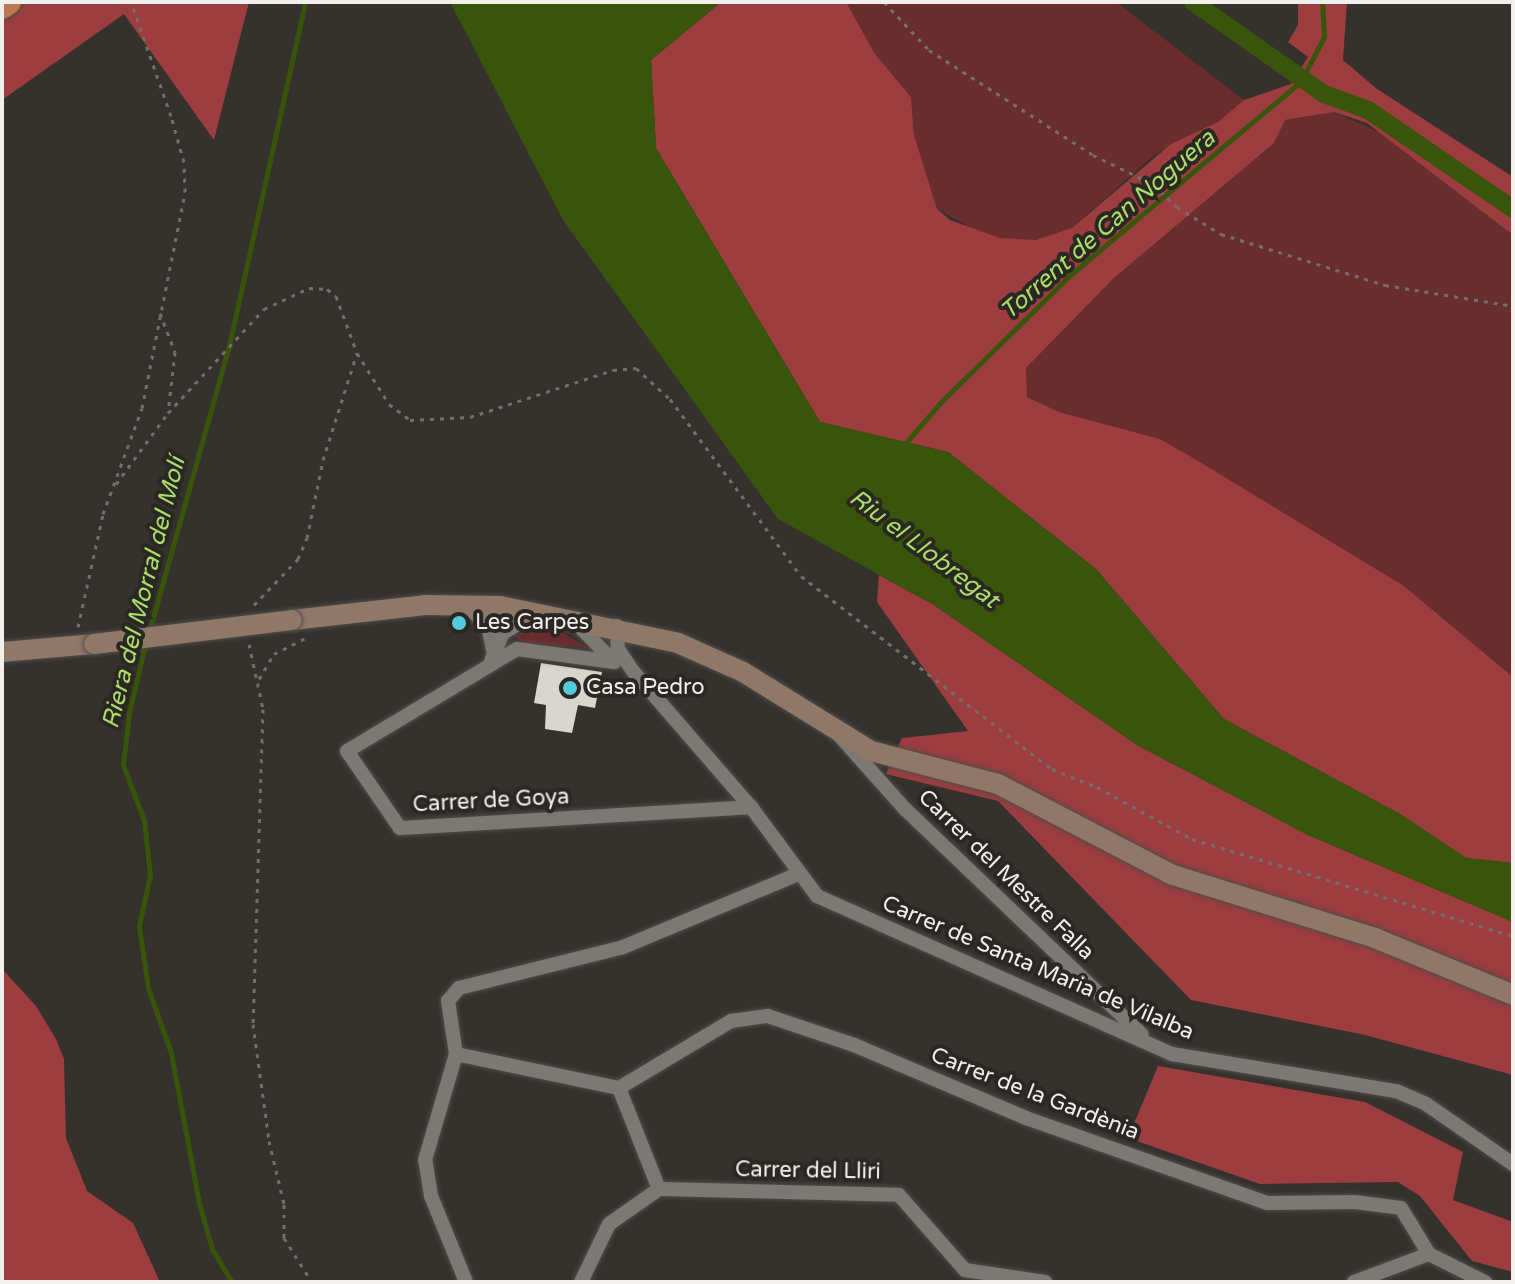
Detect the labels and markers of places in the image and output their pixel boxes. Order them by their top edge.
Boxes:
place label: Les Carpes [475,610,589,636]
marker: Les Carpes [450,614,468,632]
place label: Casa Pedro [586,675,705,701]
marker: Casa Pedro [561,679,579,697]

